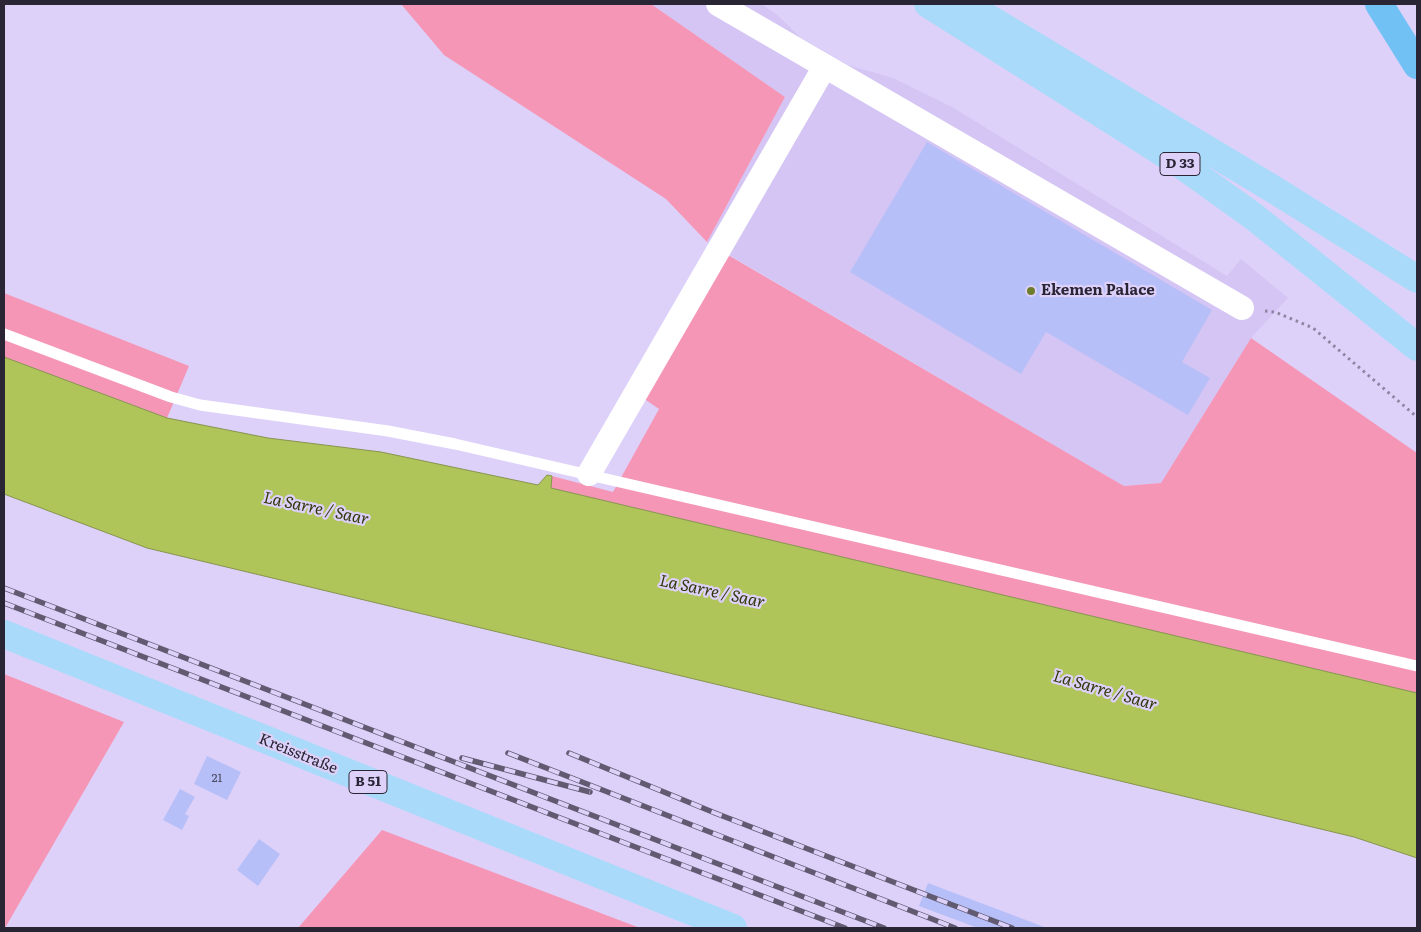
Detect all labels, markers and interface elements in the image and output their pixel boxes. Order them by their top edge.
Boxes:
road number: D 33 [1160,152,1200,175]
place label: Ekemen Palace [1041,282,1155,300]
marker: Ekemen Palace [1025,285,1037,297]
water label: La Sarre / Saar [262,488,370,530]
water label: La Sarre / Saar [658,571,766,613]
water label: La Sarre / Saar [1051,667,1159,715]
street label: Kreisstraße [256,730,340,778]
road number: B 51 [349,770,387,794]
house number: 21 [212,771,222,785]

